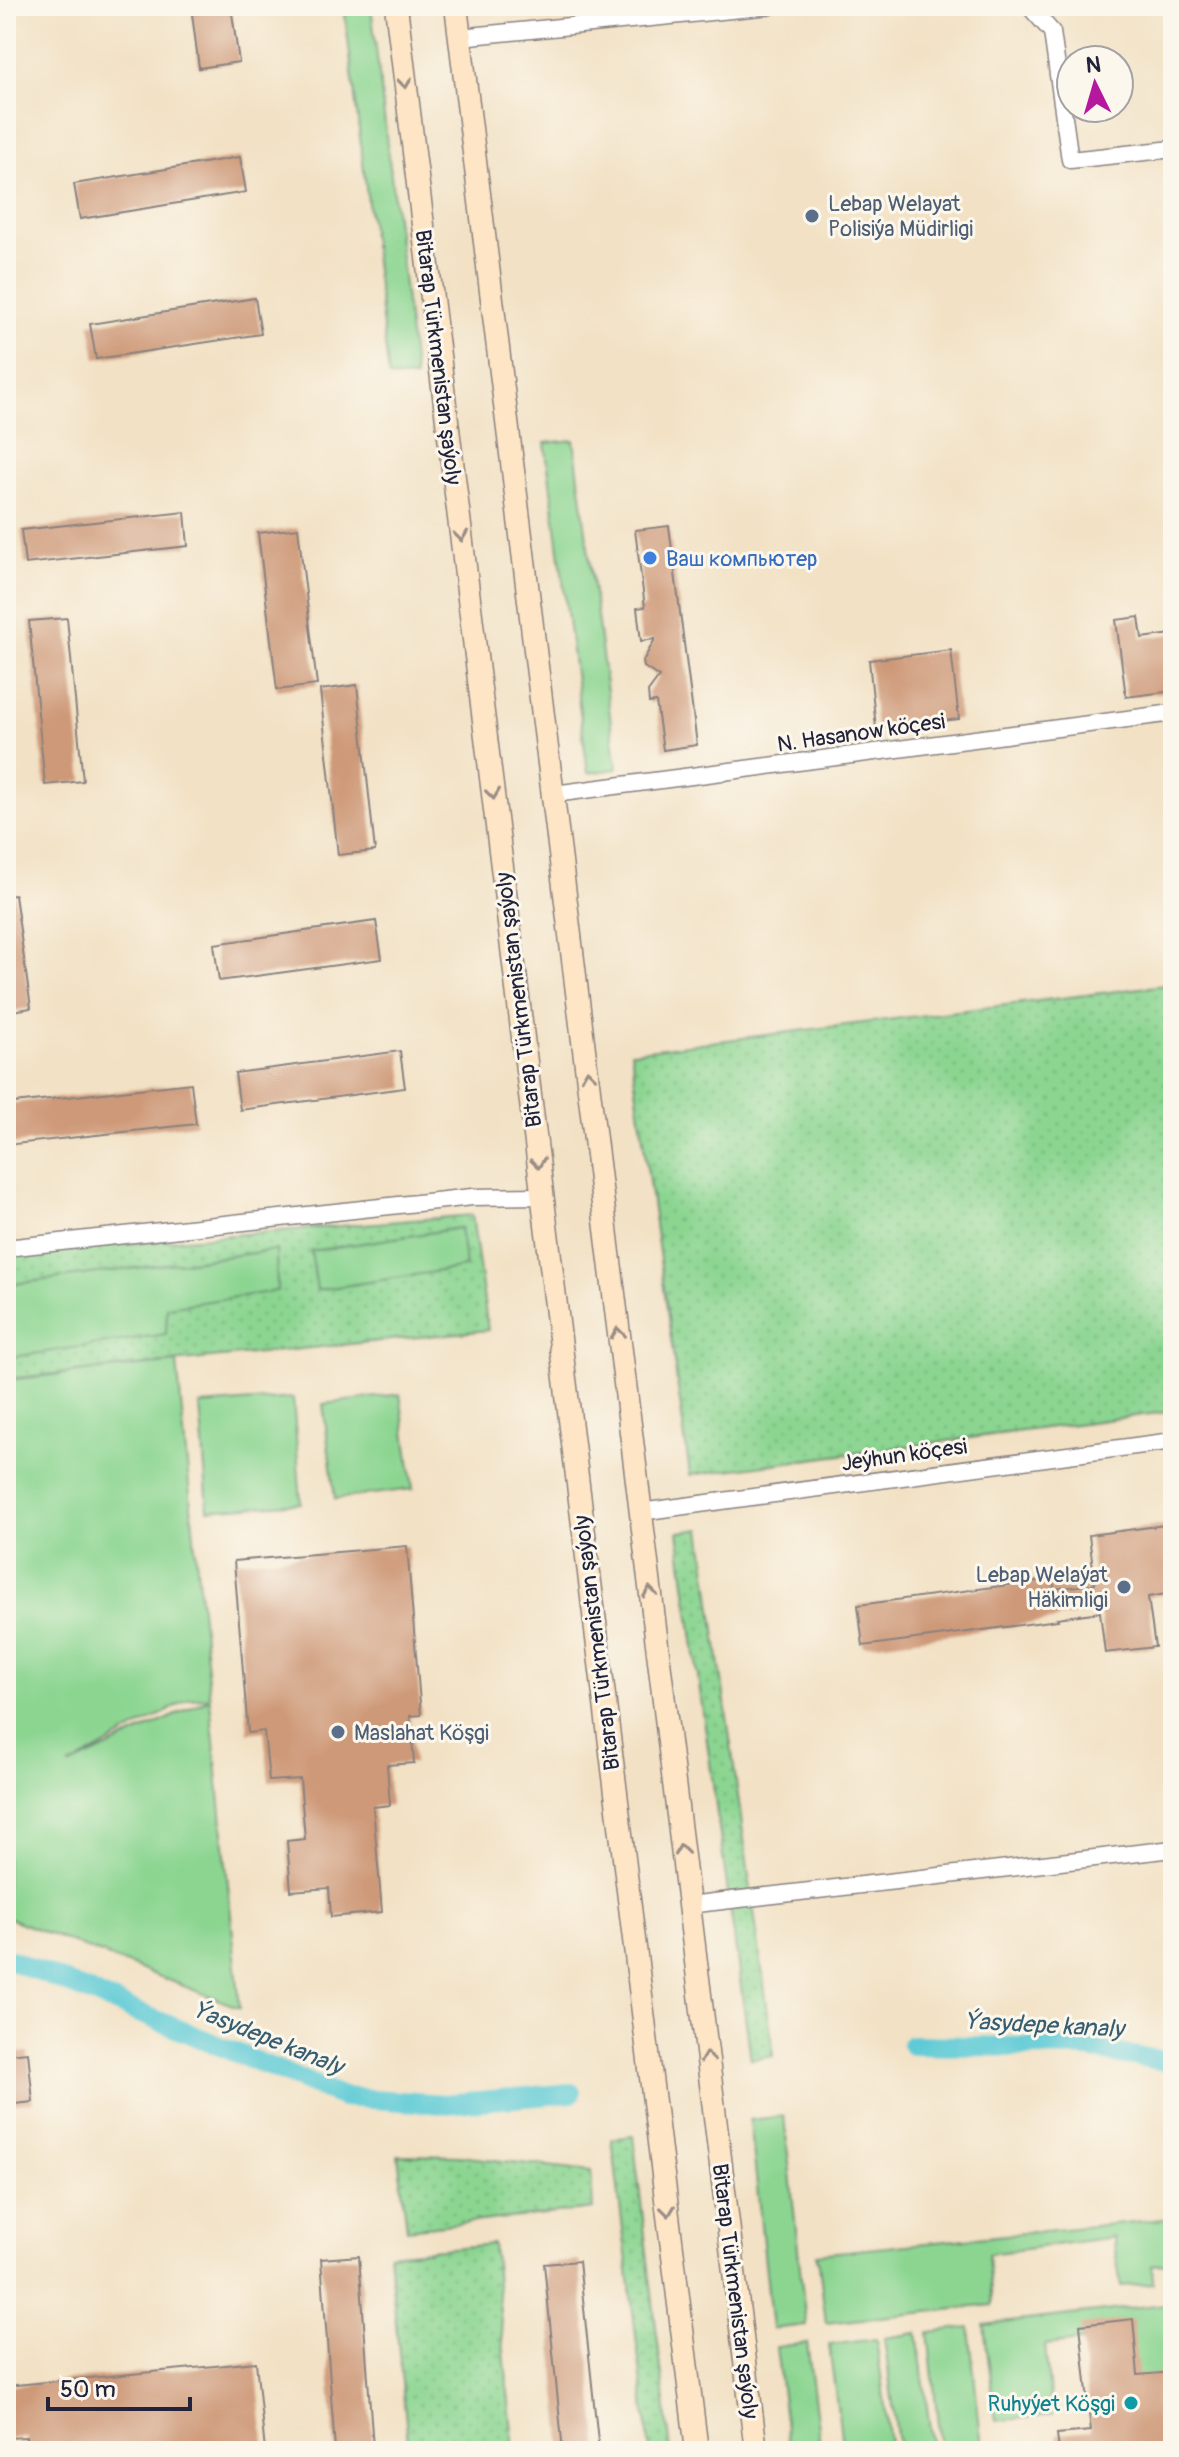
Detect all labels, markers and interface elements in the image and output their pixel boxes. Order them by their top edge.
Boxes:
north arrow [1055,44,1135,124]
text: N [1085,50,1102,80]
one-way arrow [397,77,414,90]
place label: Lebap Welayat Polisiýa Müdirligi [828,190,973,243]
marker: Lebap Welayat Polisiýa Müdirligi [803,207,821,225]
street label: Bitarap Türkmenistan şaýoly [408,228,468,486]
one-way arrow [453,530,470,543]
place label: Ваш компьютер [666,545,817,573]
marker: Ваш компьютер [641,549,659,567]
street label: N. Hasanow köçesi [775,707,947,759]
one-way arrow [484,788,501,801]
street label: Bitarap Türkmenistan şaýoly [489,871,549,1129]
one-way arrow [579,1068,596,1081]
one-way arrow [529,1157,546,1170]
one-way arrow [610,1327,627,1340]
street label: Jeýhun köçesi [839,1432,969,1478]
street label: Bitarap Türkmenistan şaýoly [567,1514,627,1772]
place label: Lebap Welaýat Häkimligi [976,1561,1108,1614]
marker: Lebap Welaýat Häkimligi [1115,1578,1133,1596]
one-way arrow [642,1585,659,1598]
place label: Maslahat Köşgi [354,1719,489,1747]
marker: Maslahat Köşgi [329,1723,347,1741]
one-way arrow [673,1843,690,1857]
water label: Ýasydepe kanaly [189,1995,350,2083]
water label: Ýasydepe kanaly [964,2007,1127,2044]
one-way arrow [698,2050,715,2063]
street label: Bitarap Türkmenistan şaýoly [705,2162,765,2420]
one-way arrow [659,2204,676,2218]
scale bar [48,2361,190,2411]
text: 50 m [60,2375,116,2404]
place label: Ruhyýet Köşgi [987,2390,1115,2418]
marker: Ruhyýet Köşgi [1122,2394,1140,2412]

